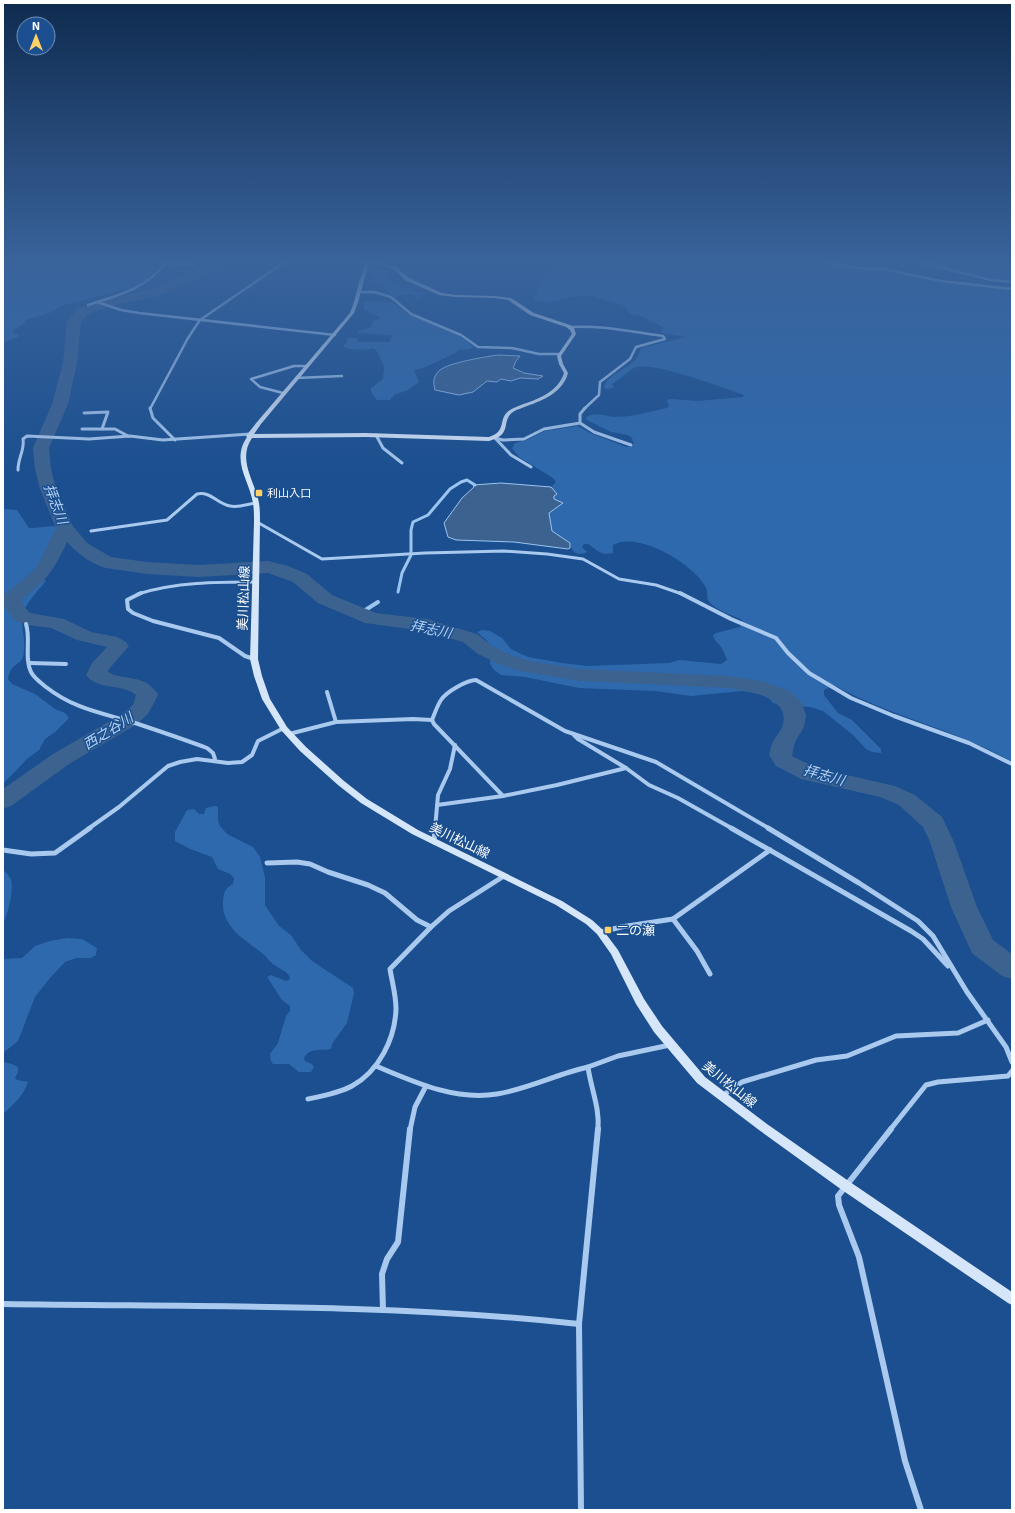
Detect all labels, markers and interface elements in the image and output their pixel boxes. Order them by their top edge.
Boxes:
north arrow [16,16,56,56]
text: N [32,19,40,32]
water label: 拝志川 [41,481,73,528]
place label: 利山入口 [267,486,311,499]
marker: 利山入口 [254,488,264,498]
street label: 美川松山線 [234,565,252,631]
water label: 拝志川 [409,616,455,642]
water label: 西之谷川 [79,707,138,753]
water label: 拝志川 [802,761,849,789]
street label: 美川松山線 [427,819,493,861]
place label: 二の瀬 [616,922,655,938]
marker: 二の瀬 [603,925,613,935]
street label: 美川松山線 [700,1057,760,1111]

